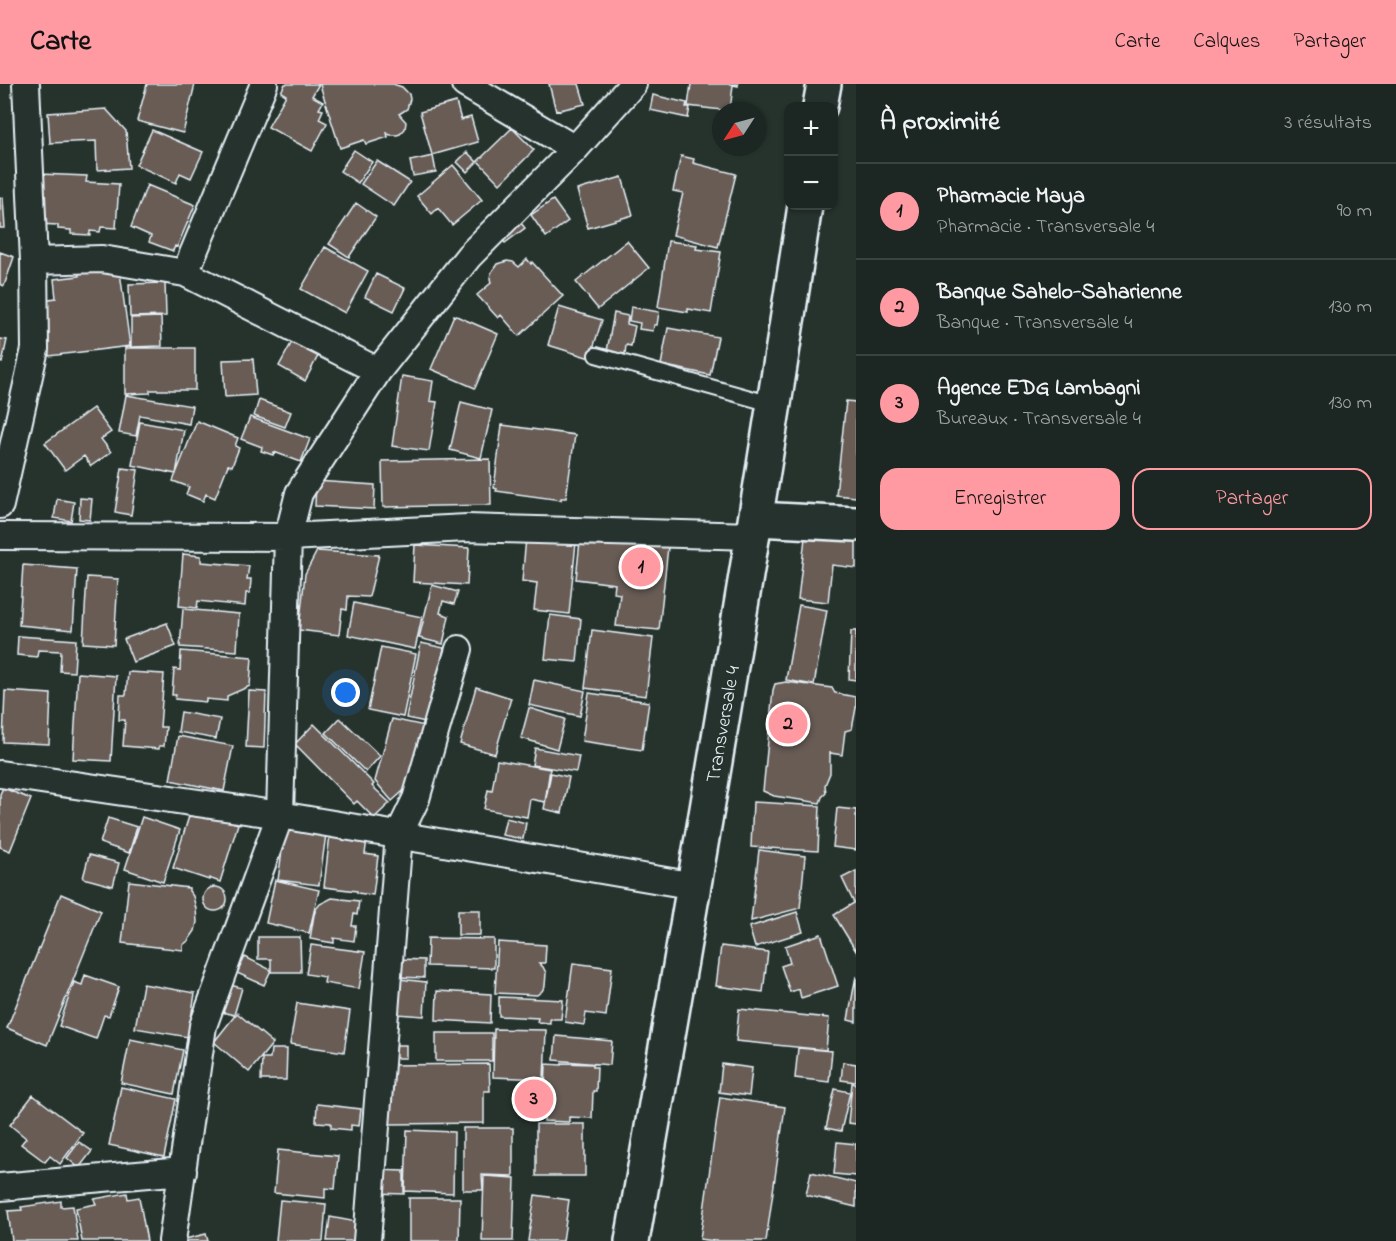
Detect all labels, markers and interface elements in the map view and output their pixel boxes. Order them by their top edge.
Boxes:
text: Carte [30,22,91,63]
text: Carte [1114,27,1160,57]
text: Calques [1193,27,1260,57]
text: Partager [1293,27,1366,57]
north arrow [712,102,766,156]
map controls [784,102,838,210]
button: + [784,102,838,156]
text: À proximité [880,104,1000,142]
text: 3 résultats [1284,109,1372,138]
button: − [784,156,838,210]
text: Pharmacie Maya [937,181,1085,213]
text: 1 [896,197,903,226]
text: 90 m [1337,197,1372,226]
text: Pharmacie · Transversale 4 [937,213,1154,242]
text: Banque Sahelo-Saharienne [937,277,1182,309]
text: 2 [895,293,904,322]
text: 130 m [1328,293,1372,322]
text: Banque · Transversale 4 [937,309,1133,338]
text: Agence EDG Lambagni [937,373,1140,405]
text: 3 [895,389,904,418]
text: 130 m [1328,389,1372,418]
text: Bureaux · Transversale 4 [937,405,1141,434]
button: Enregistrer [880,468,1120,530]
button: Partager [1132,468,1372,530]
pin: 1 [622,544,660,590]
street label: Transversale 4 [700,664,749,785]
your location [331,678,360,707]
pin: 2 [768,702,808,746]
pin: 3 [514,1076,554,1122]

